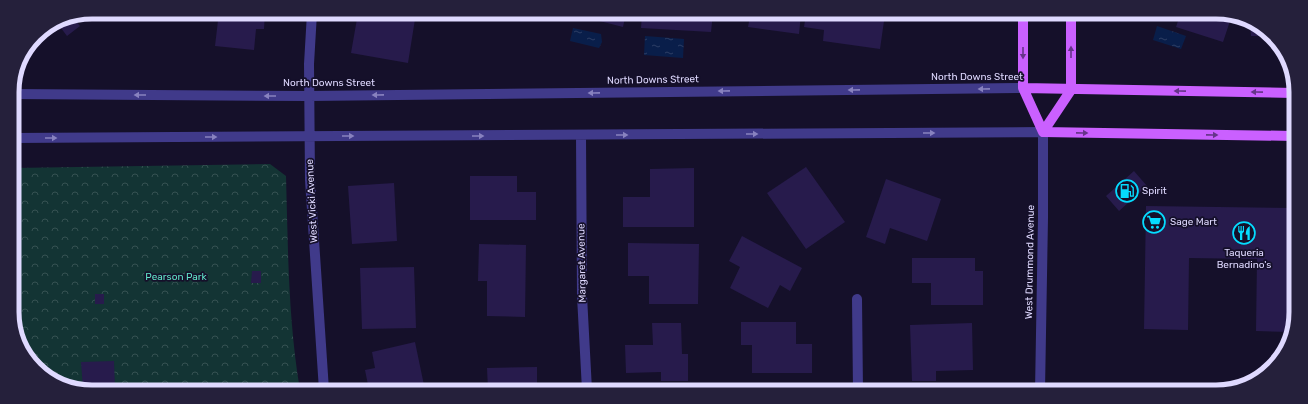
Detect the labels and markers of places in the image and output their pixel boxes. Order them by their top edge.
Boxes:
fuel station icon: Spirit [1114,178,1140,204]
place label: Spirit [1142,185,1167,197]
supermarket icon: Sage Mart [1141,209,1167,235]
place label: Sage Mart [1170,216,1217,228]
restaurant icon: Taqueria Bernadino's [1231,220,1257,246]
place label: Taqueria Bernadino's [1217,247,1271,271]

